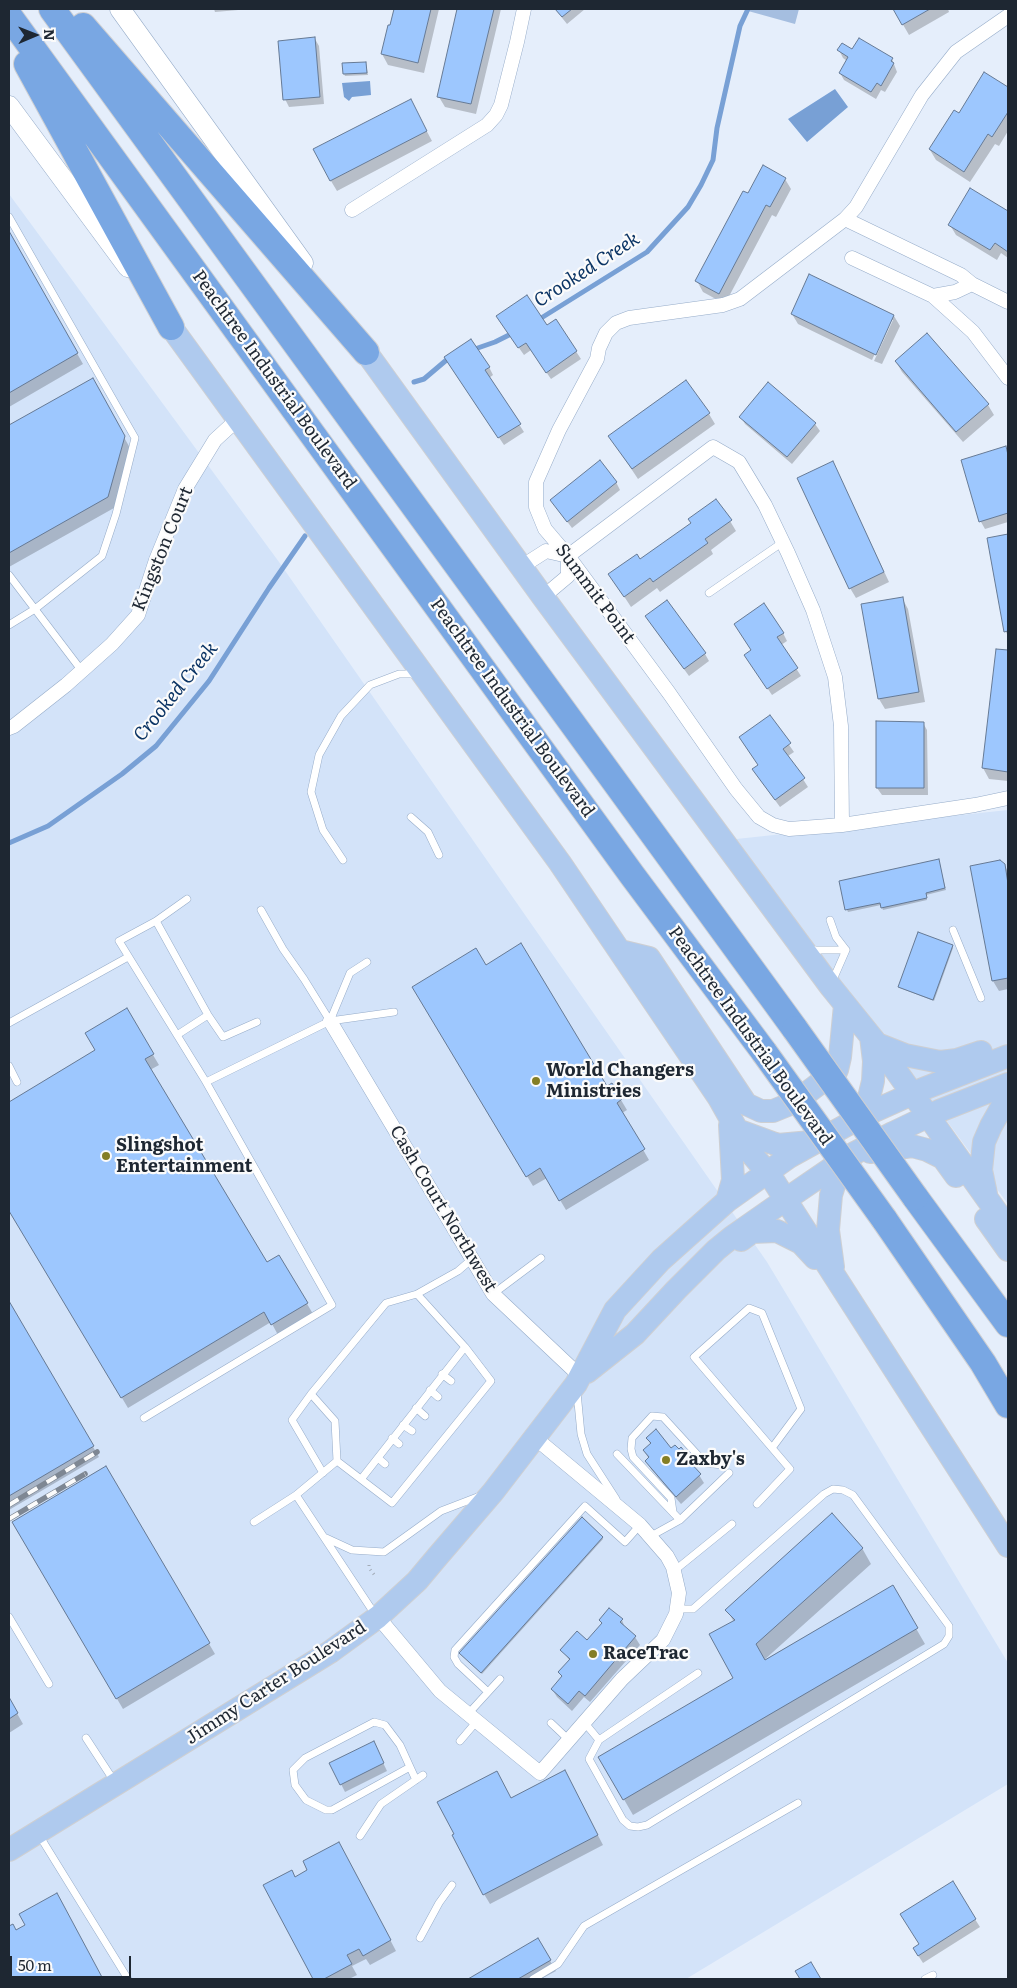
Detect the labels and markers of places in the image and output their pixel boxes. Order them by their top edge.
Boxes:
place label: World Changers Ministries [546,1060,694,1102]
marker: World Changers Ministries [530,1075,542,1087]
place label: Slingshot Entertainment [116,1135,252,1178]
marker: Slingshot Entertainment [100,1150,112,1162]
place label: Zaxby's [676,1449,745,1471]
marker: Zaxby's [660,1454,672,1466]
place label: RaceTrac [603,1643,689,1665]
marker: RaceTrac [587,1648,599,1660]

